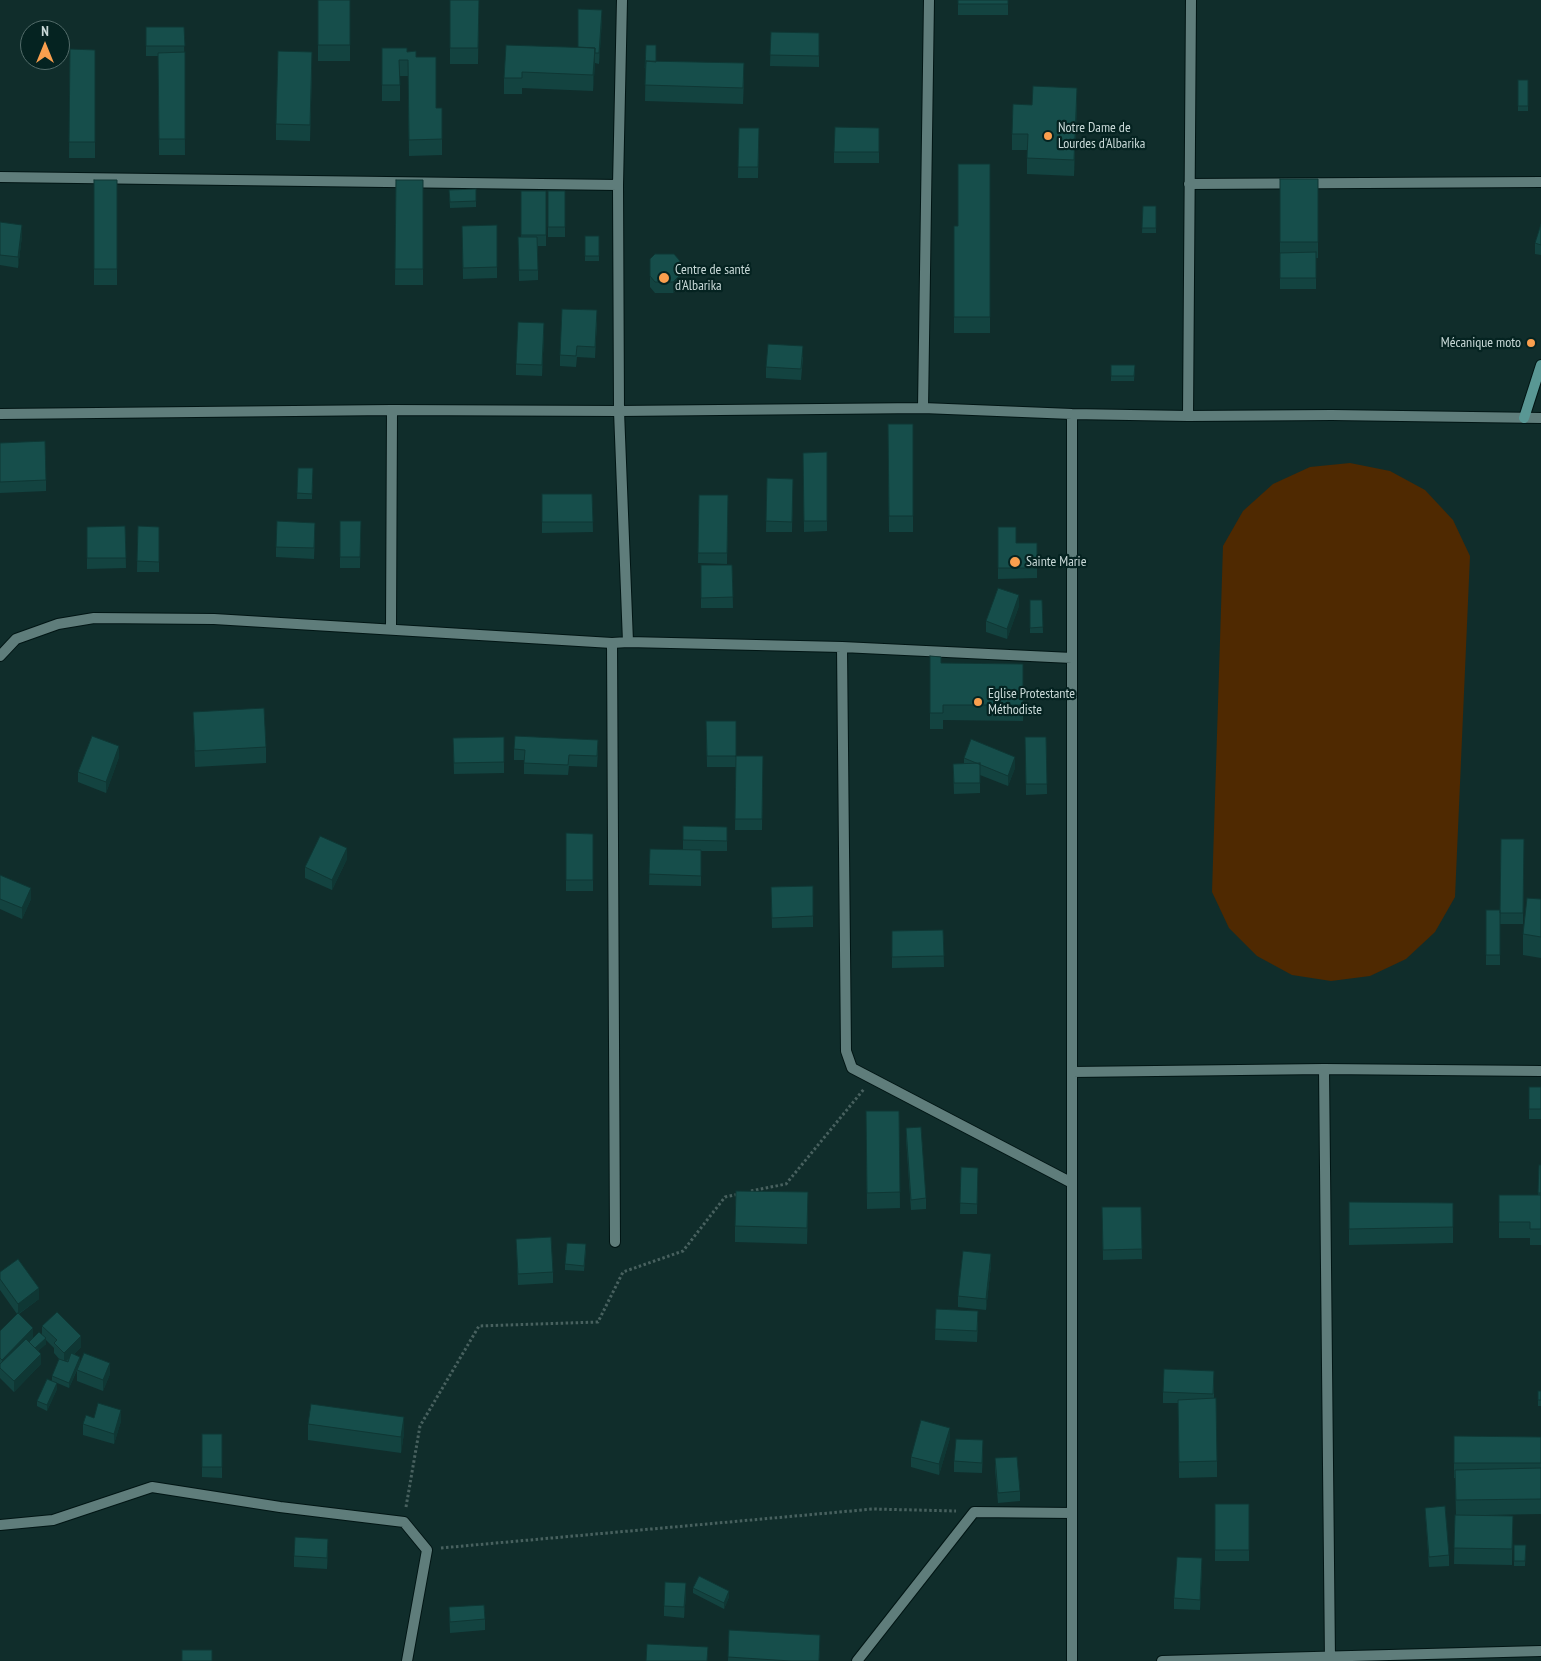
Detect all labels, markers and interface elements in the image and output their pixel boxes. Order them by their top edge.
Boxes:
north arrow [20,20,70,70]
text: N [41,22,49,40]
place label: Notre Dame de Lourdes d'Albarika [1058,120,1145,152]
marker: Notre Dame de Lourdes d'Albarika [1042,130,1054,142]
place label: Centre de santé d'Albarika [675,262,750,294]
marker: Centre de santé d'Albarika [657,271,671,285]
place label: Mécanique moto [1441,335,1521,351]
marker: Mécanique moto [1525,337,1537,349]
place label: Sainte Marie [1026,554,1086,570]
marker: Sainte Marie [1008,555,1022,569]
place label: Eglise Protestante Méthodiste [988,686,1075,719]
marker: Eglise Protestante Méthodiste [972,696,984,708]

